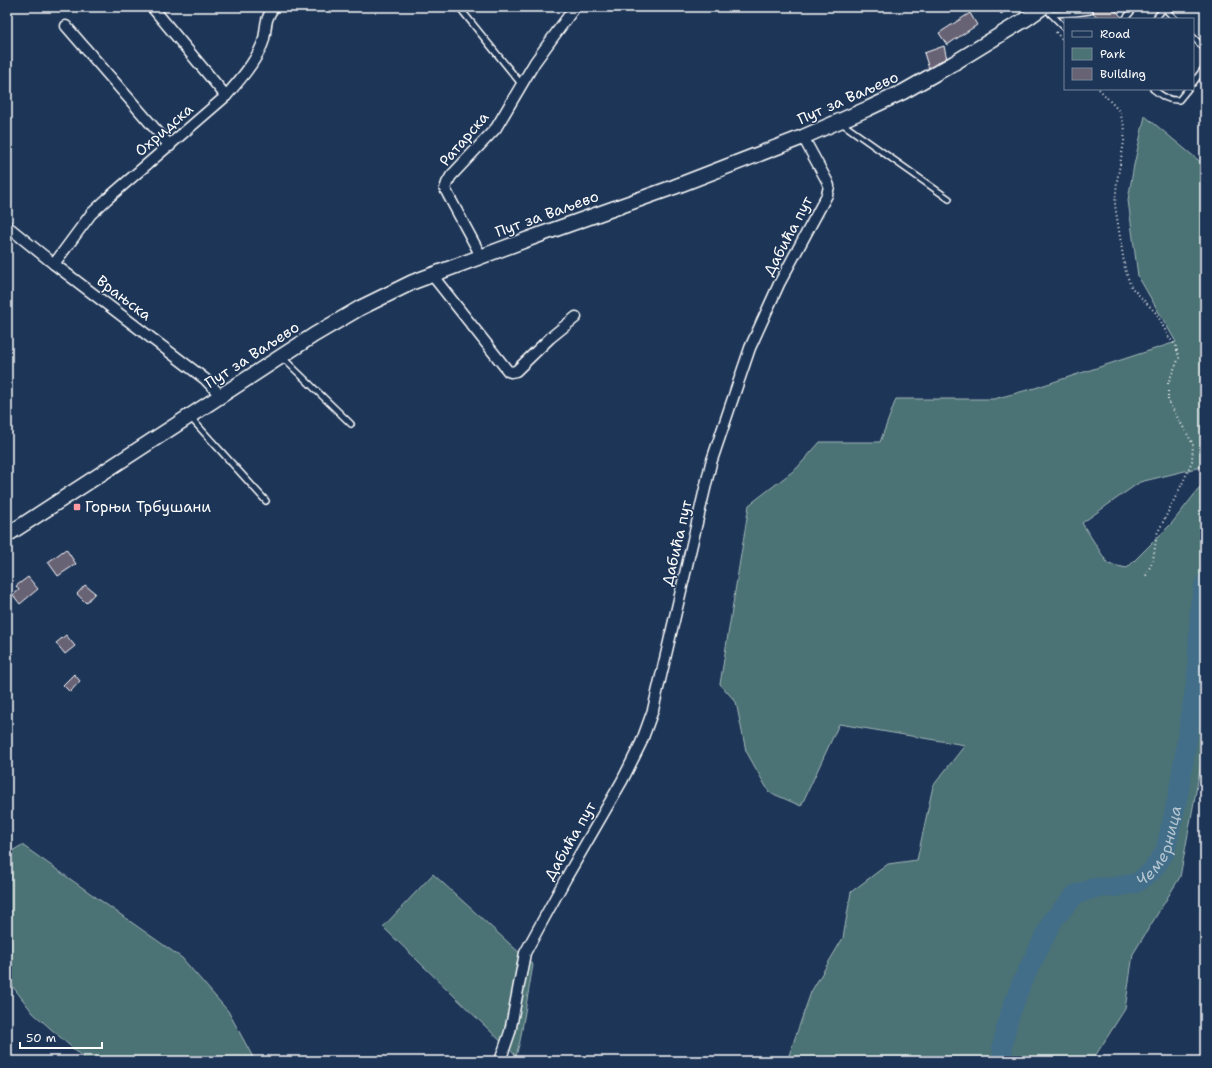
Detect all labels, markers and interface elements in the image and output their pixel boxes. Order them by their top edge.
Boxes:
legend [1064,18,1194,90]
text: Road [1100,26,1131,42]
text: Park [1100,46,1126,62]
text: Building [1100,66,1146,82]
street label: Пут за Ваљево [794,67,902,129]
street label: Охридска [131,99,198,161]
street label: Ратарска [435,107,494,170]
street label: Пут за Ваљево [493,186,601,242]
street label: Дабића пут [759,192,818,279]
street label: Врањска [93,271,156,326]
street label: Пут за Ваљево [201,317,303,393]
place label: Горњи Трбушани [85,497,211,517]
street label: Дабића пут [657,498,697,588]
marker: Горњи Трбушани [72,502,82,512]
street label: Дабића пут [539,798,601,884]
water label: Чемерница [1131,803,1186,891]
scale bar [20,1024,102,1050]
text: 50 m [26,1030,56,1046]

